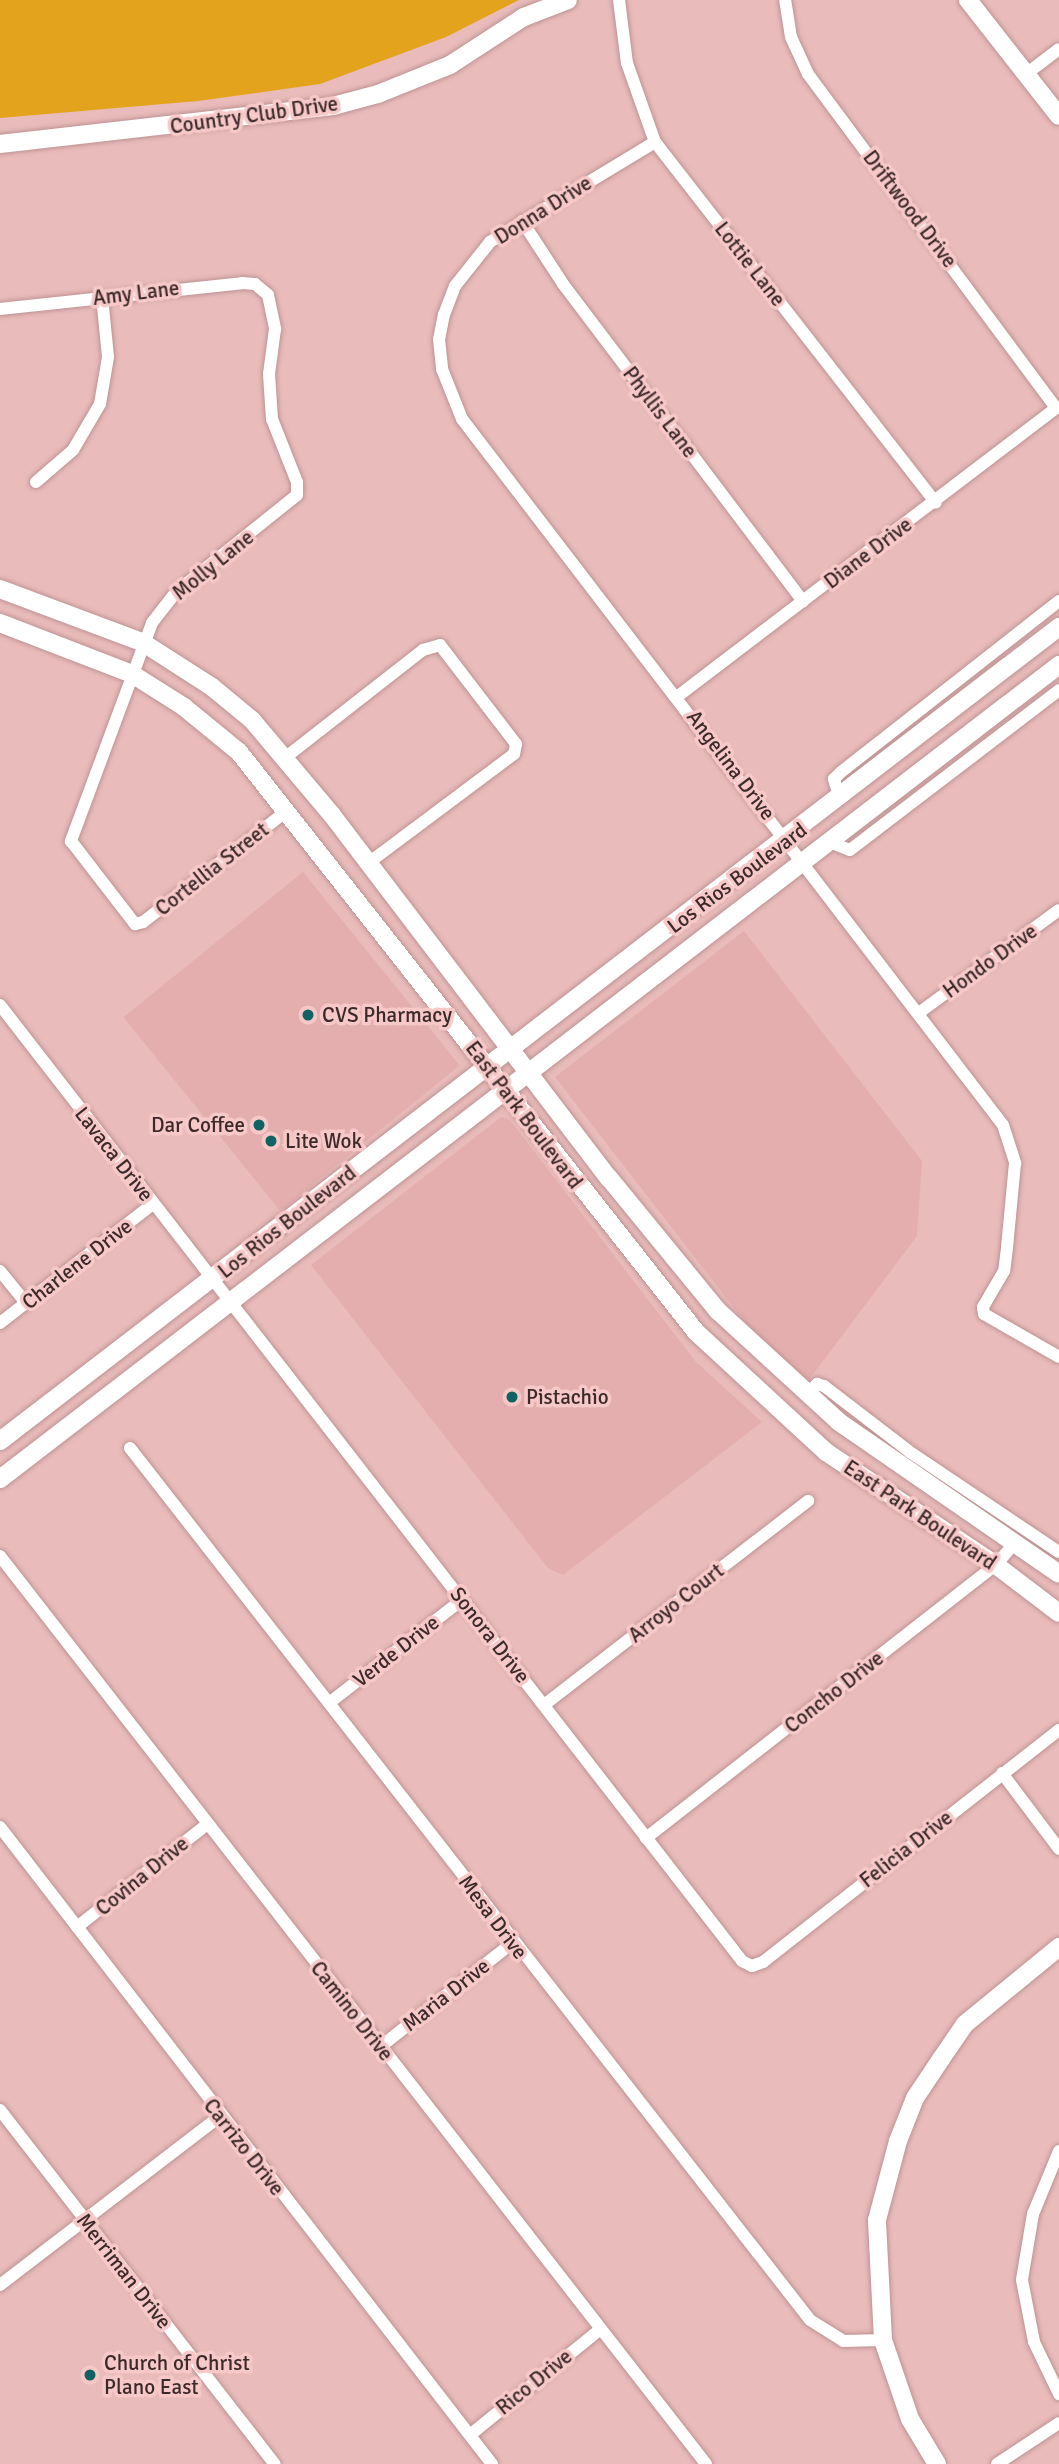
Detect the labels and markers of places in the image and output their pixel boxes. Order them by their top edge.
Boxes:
place label: CVS Pharmacy [322,1002,452,1028]
marker: CVS Pharmacy [300,1007,316,1023]
place label: Dar Coffee [151,1112,245,1138]
marker: Dar Coffee [251,1117,267,1133]
place label: Lite Wok [285,1128,362,1154]
marker: Lite Wok [263,1133,279,1149]
place label: Pistachio [526,1384,609,1410]
marker: Pistachio [504,1389,520,1405]
place label: Church of Christ Plano East [104,2350,250,2400]
marker: Church of Christ Plano East [82,2367,98,2383]

